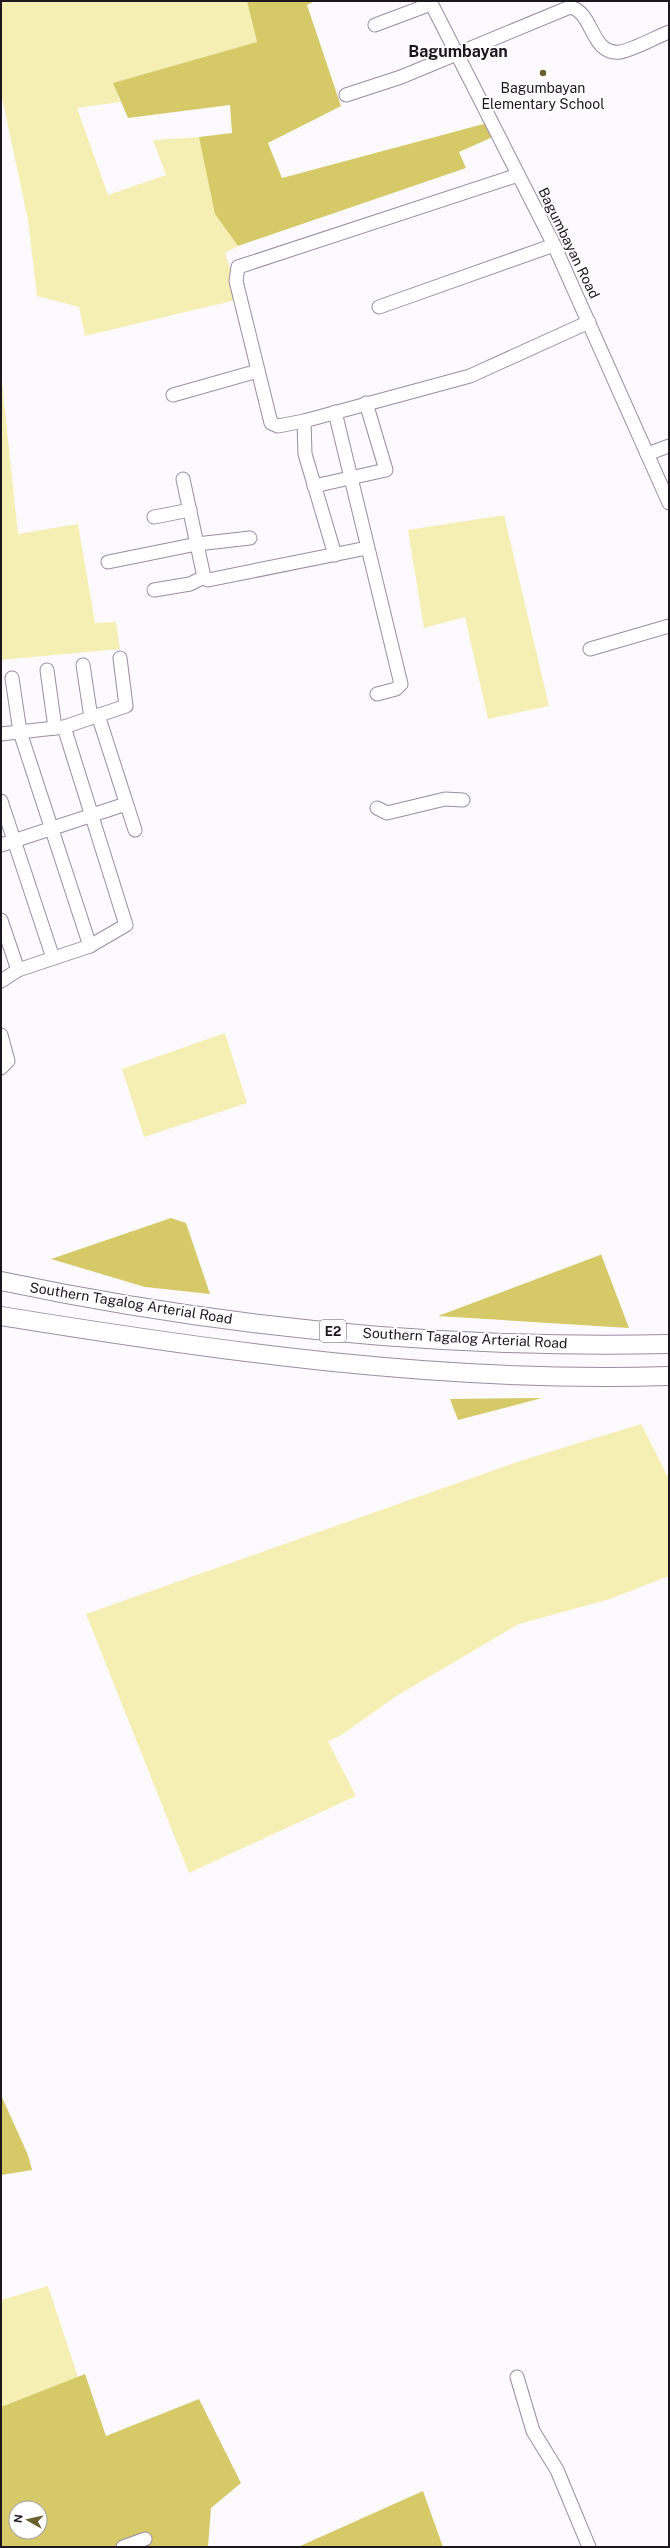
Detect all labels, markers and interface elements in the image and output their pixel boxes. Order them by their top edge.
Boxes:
district label: Bagumbayan [408,42,508,61]
marker: Bagumbayan Elementary School [538,68,548,78]
place label: Bagumbayan Elementary School [482,80,604,112]
street label: Bagumbayan Road [535,185,603,301]
street label: Southern Tagalog Arterial Road [28,1279,234,1327]
road number: E2 [320,1320,346,1342]
street label: Southern Tagalog Arterial Road [362,1325,568,1351]
north arrow [8,2500,48,2540]
text: N [12,2514,25,2524]

